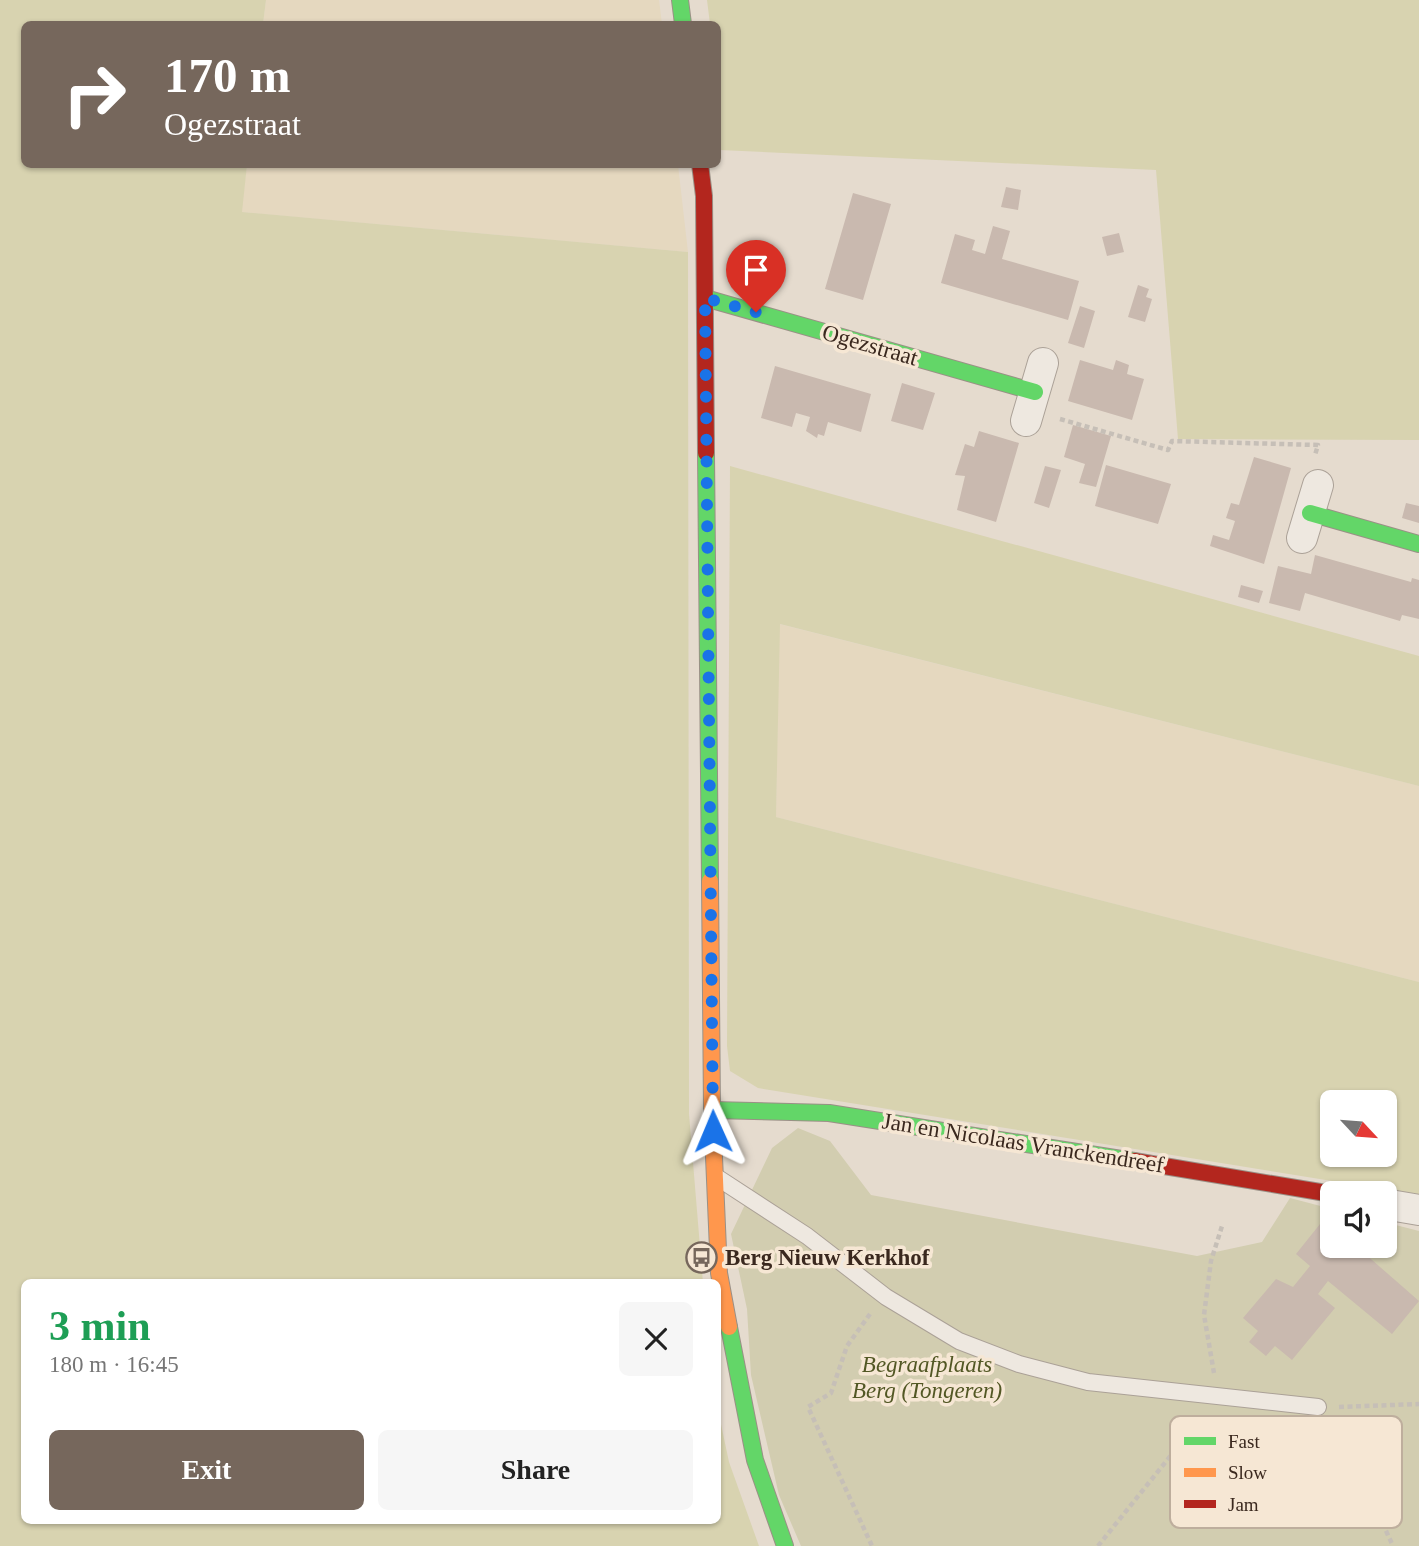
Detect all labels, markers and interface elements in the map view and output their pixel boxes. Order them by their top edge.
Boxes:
text: 170 m [164,48,291,103]
icon: right [49,49,140,140]
text: Ogezstraat [164,106,301,142]
pin [726,240,786,312]
icon: arrive [737,251,775,289]
street label: Ogezstraat [819,319,921,371]
north arrow [1320,1090,1396,1167]
map controls [1320,1090,1397,1258]
position arrow [676,1094,750,1168]
street label: Jan en Nicolaas Vranckendreef [880,1108,1166,1178]
button: sound [1320,1181,1397,1258]
bus stop icon: Berg Nieuw Kerkhof [685,1240,719,1274]
place label: Berg Nieuw Kerkhof [725,1245,930,1270]
button: close [619,1302,693,1376]
text: 3 min [49,1303,151,1349]
text: 180 m · 16:45 [49,1352,179,1377]
park label: Begraafplaats Berg (Tongeren) [852,1352,1002,1403]
legend [1170,1416,1402,1528]
button: Exit [49,1430,364,1510]
button: Share [378,1430,693,1510]
text: Fast [1228,1431,1260,1452]
text: Slow [1228,1462,1267,1483]
text: Jam [1228,1494,1259,1515]

